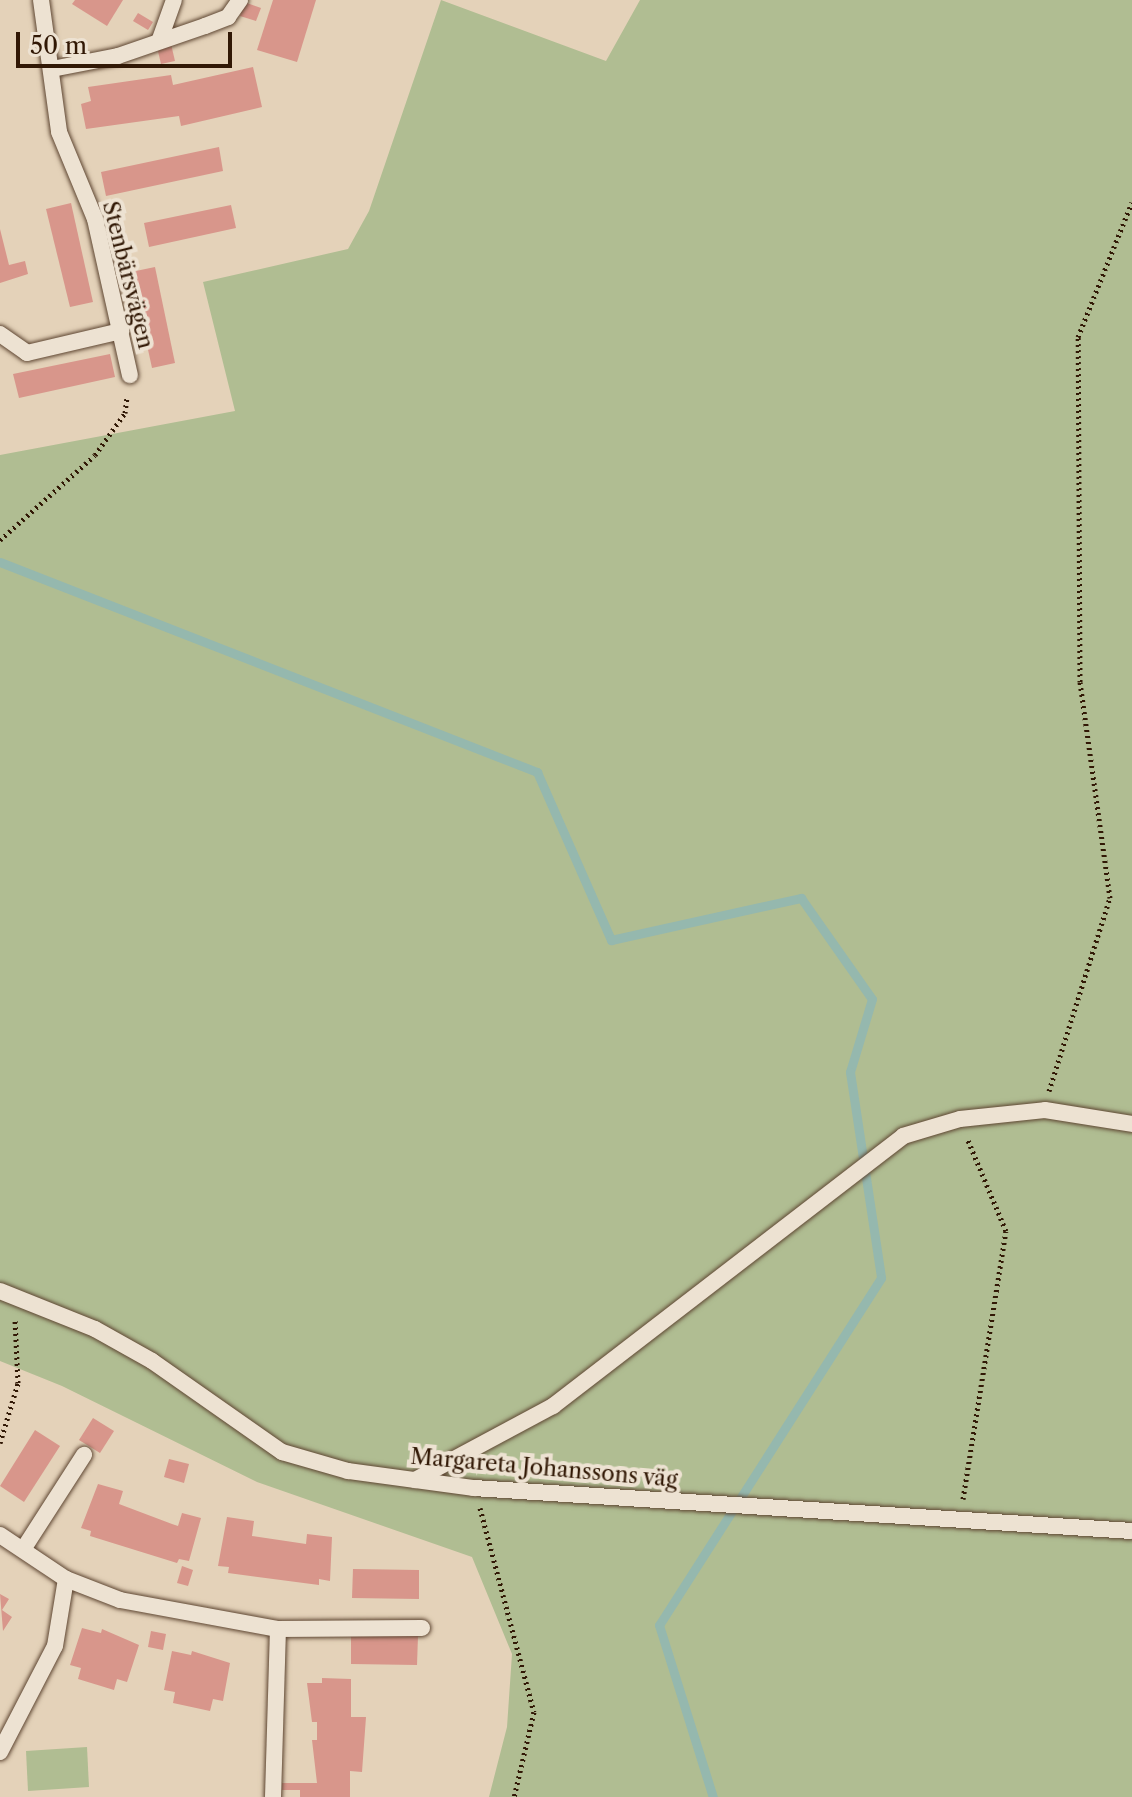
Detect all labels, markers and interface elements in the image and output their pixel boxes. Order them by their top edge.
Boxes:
scale bar [20,16,236,66]
text: 50 m [30,31,87,60]
street label: Stenbärsvägen [97,198,159,352]
street label: Margareta Johanssons väg [409,1443,679,1493]

